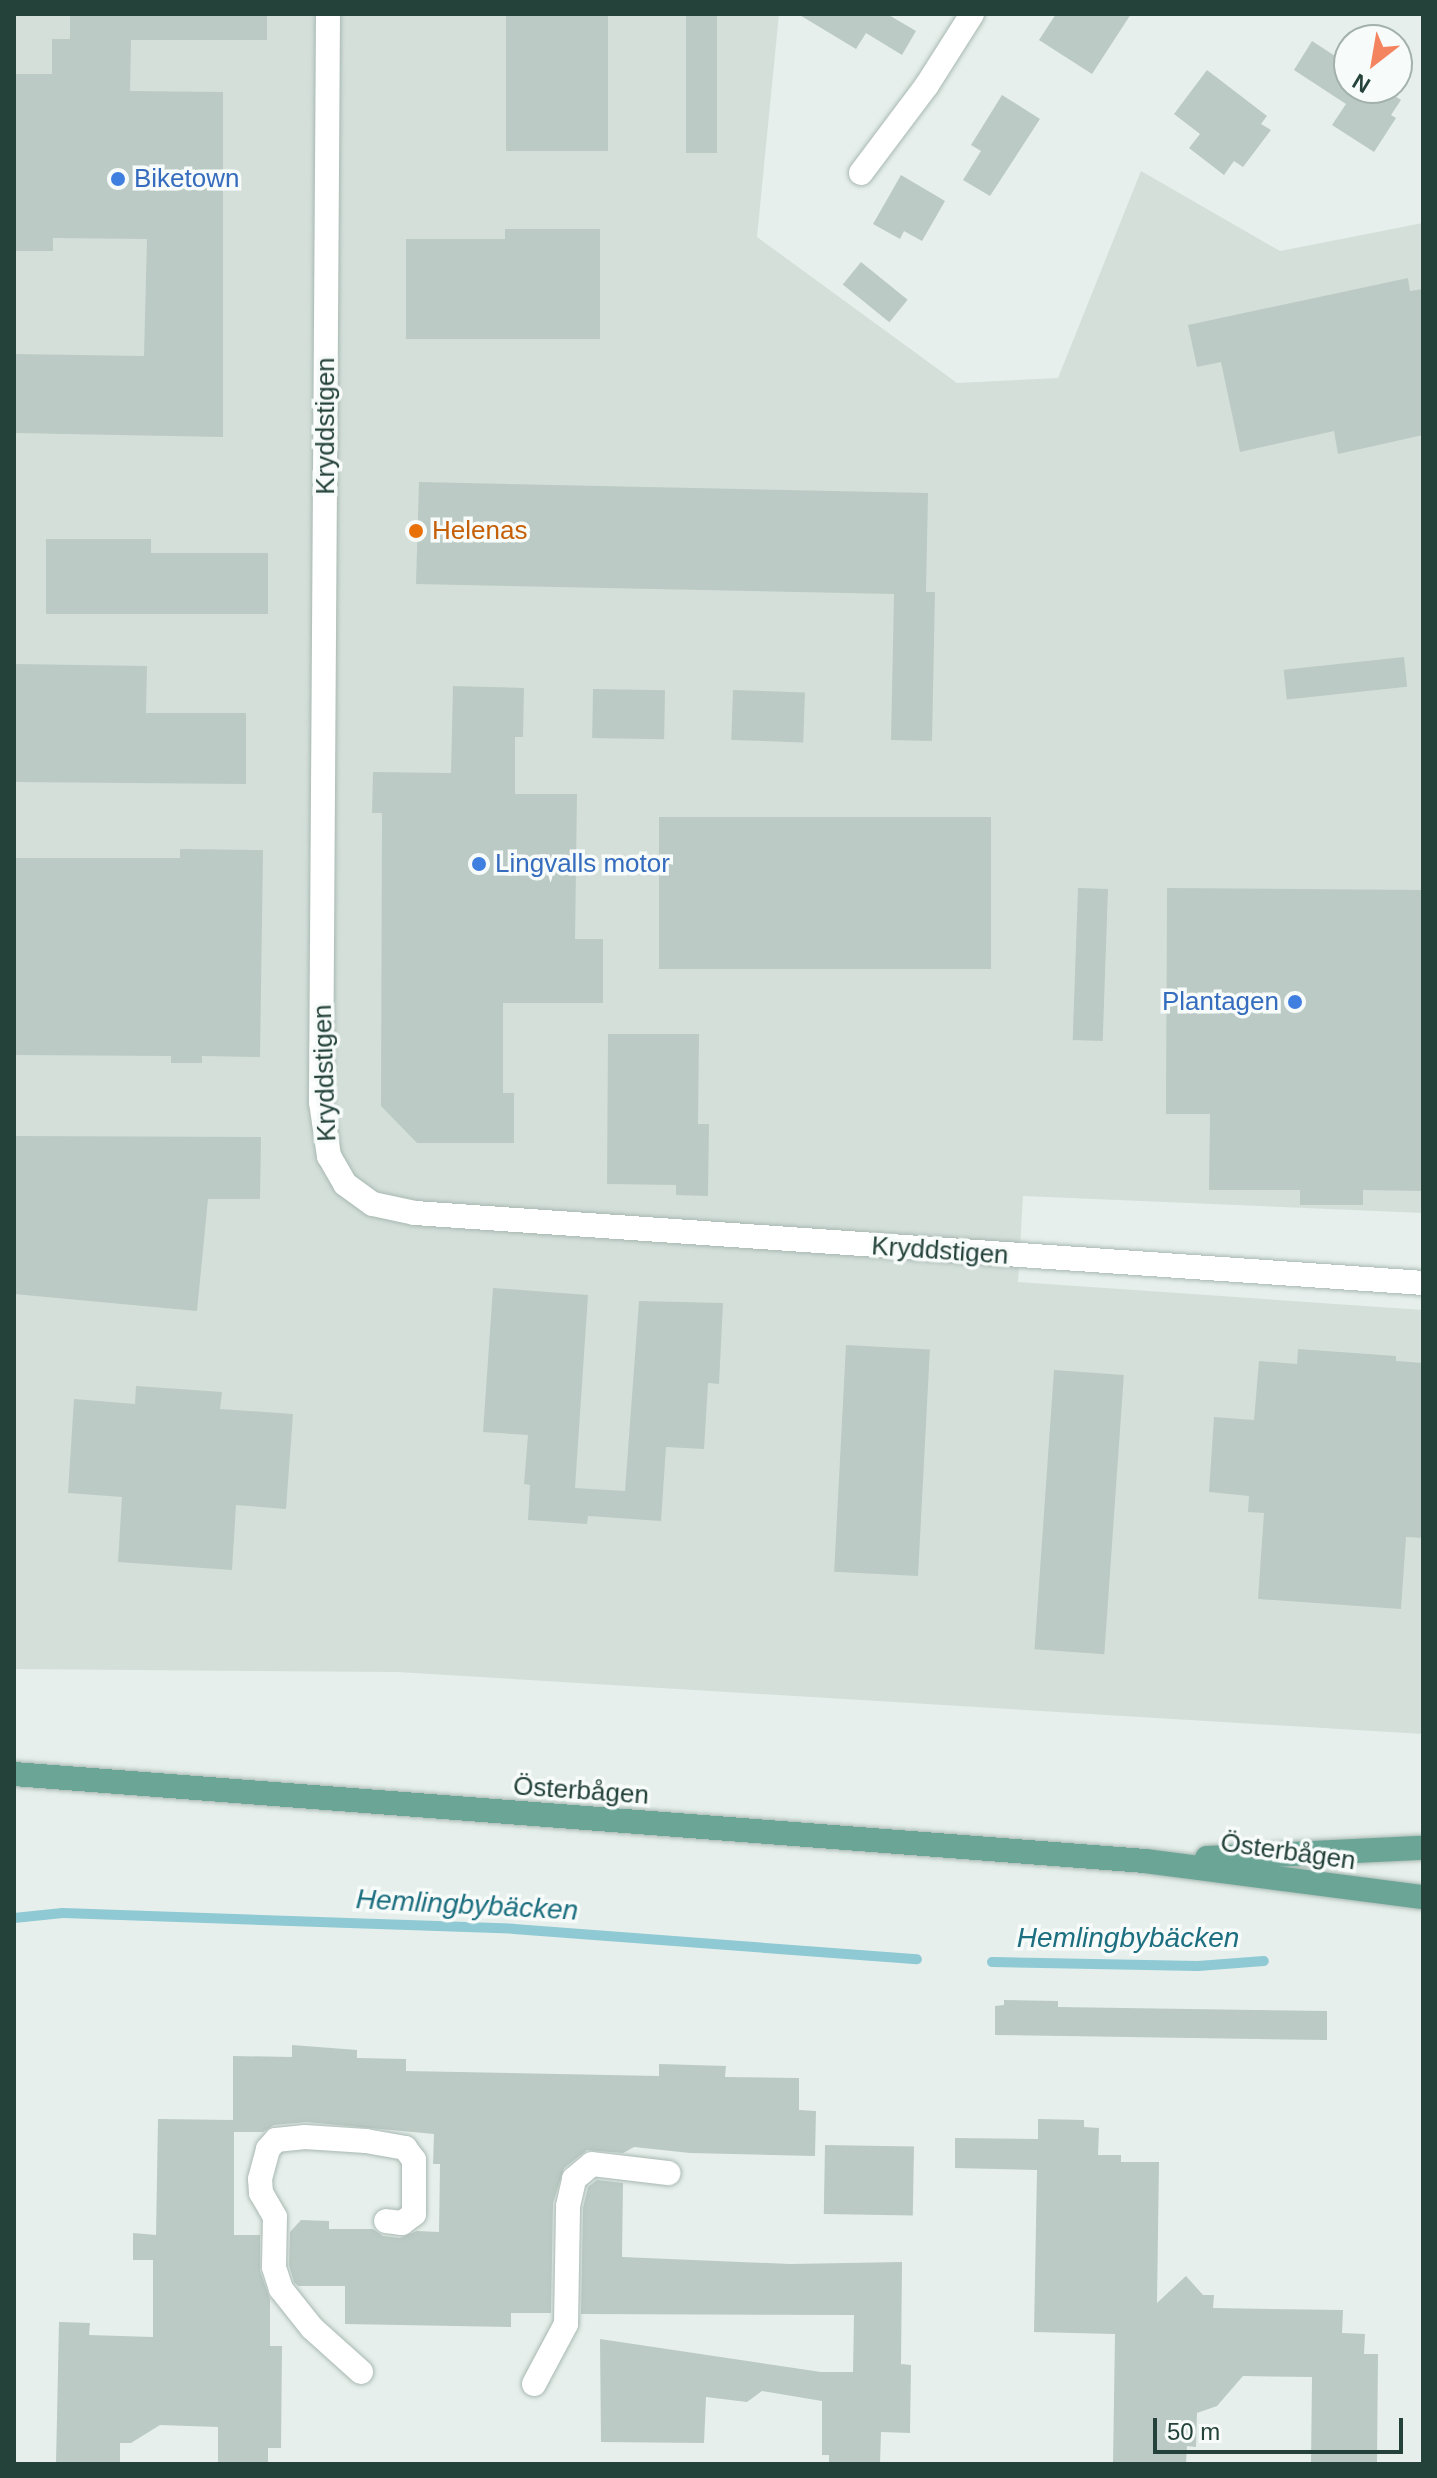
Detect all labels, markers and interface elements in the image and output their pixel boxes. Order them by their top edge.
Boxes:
north arrow [1333,24,1413,104]
text: N [1348,68,1375,98]
place label: Biketown [134,163,239,195]
marker: Biketown [109,170,127,188]
street label: Kryddstigen [310,357,342,495]
place label: Helenas [432,515,527,547]
marker: Helenas [407,522,425,540]
place label: Lingvalls motor [495,848,670,880]
marker: Lingvalls motor [470,855,488,873]
place label: Plantagen [1162,986,1279,1018]
marker: Plantagen [1286,993,1304,1011]
street label: Kryddstigen [307,1004,343,1142]
street label: Kryddstigen [870,1231,1010,1271]
street label: Österbågen [512,1771,650,1811]
street label: Österbågen [1219,1827,1357,1877]
water label: Hemlingbybäcken [355,1882,579,1928]
water label: Hemlingbybäcken [1017,1921,1239,1955]
scale bar [1157,2402,1407,2452]
text: 50 m [1167,2418,1220,2445]

